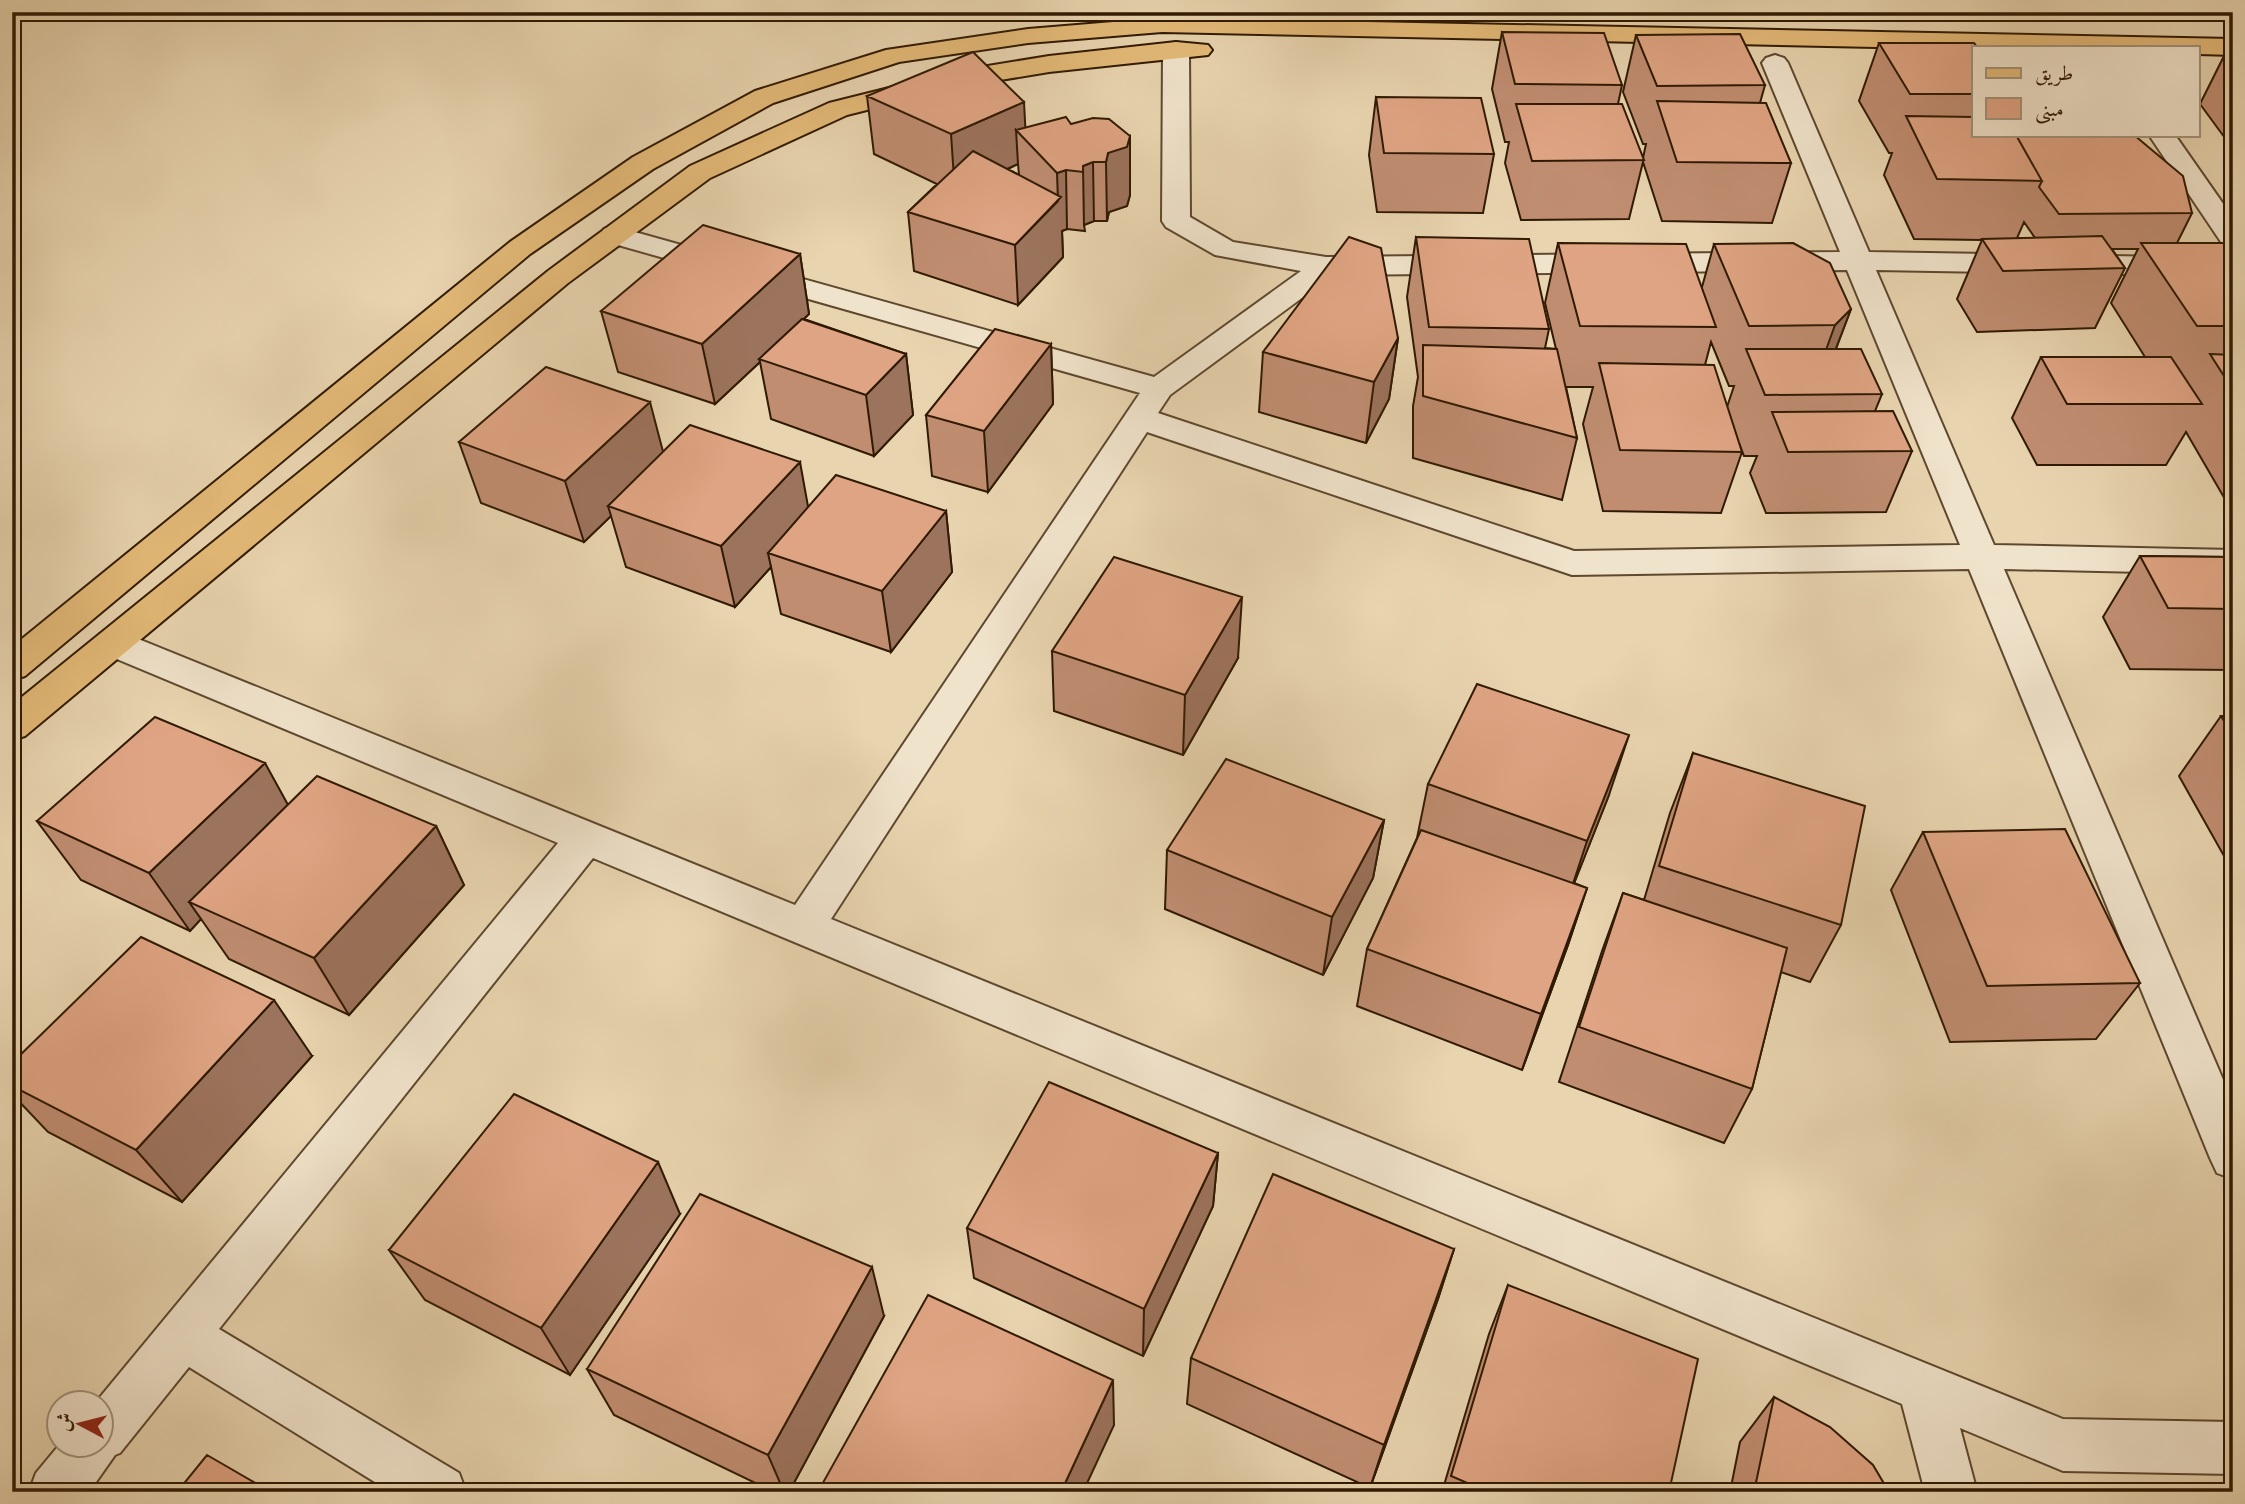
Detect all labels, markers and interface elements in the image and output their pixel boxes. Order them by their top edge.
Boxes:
legend [1972,46,2200,136]
text: طريق [2035,61,2073,88]
text: مبنى [2035,97,2064,124]
north arrow [46,1388,116,1458]
text: ش [52,1411,78,1433]

